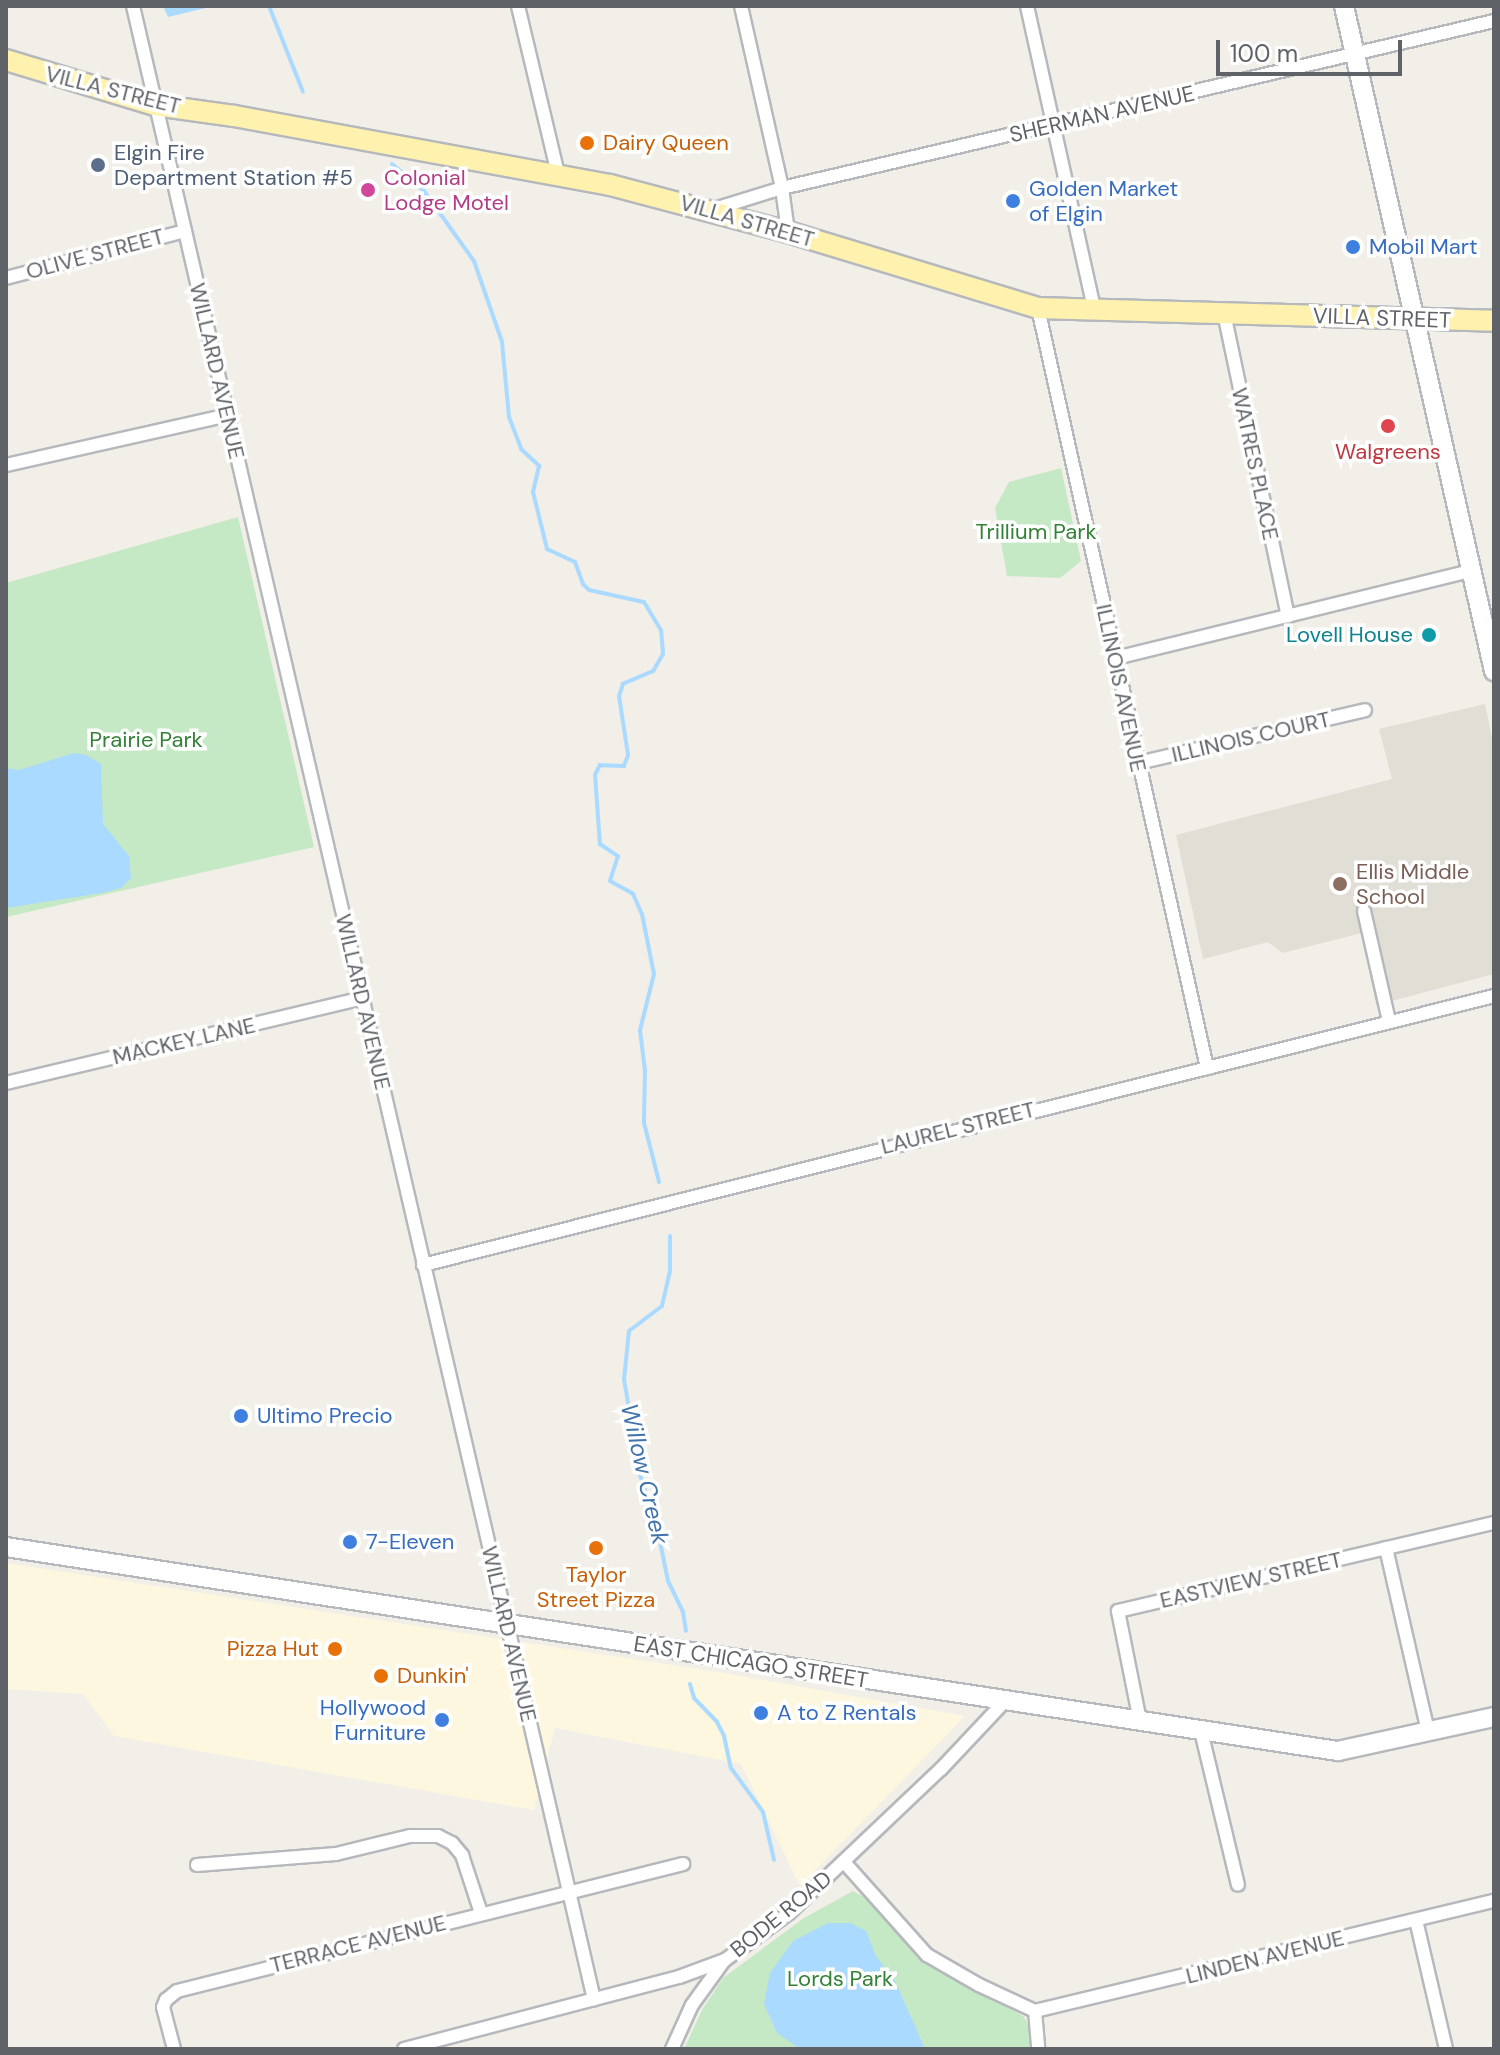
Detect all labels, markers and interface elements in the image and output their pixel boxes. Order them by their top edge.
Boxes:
scale bar [1220,24,1406,74]
text: 100 m [1230,38,1298,69]
street label: VILLA STREET [43,60,183,120]
street label: SHERMAN AVENUE [1007,80,1197,148]
place label: Dairy Queen [603,130,729,156]
marker: Dairy Queen [578,134,596,152]
place label: Elgin Fire Department Station #5 [114,139,353,190]
marker: Elgin Fire Department Station #5 [89,156,107,174]
place label: Colonial Lodge Motel [384,164,509,216]
place label: Golden Market of Elgin [1029,175,1178,226]
marker: Colonial Lodge Motel [359,181,377,199]
street label: VILLA STREET [677,189,817,253]
marker: Golden Market of Elgin [1004,192,1022,210]
street label: OLIVE STREET [23,223,167,285]
place label: Mobil Mart [1369,234,1478,260]
marker: Mobil Mart [1344,238,1362,256]
street label: WILLARD AVENUE [184,280,250,462]
street label: VILLA STREET [1312,302,1452,334]
street label: WATRES PLACE [1226,385,1284,543]
marker: Walgreens [1379,417,1397,435]
place label: Walgreens [1335,439,1441,465]
park label: Trillium Park [975,519,1097,545]
street label: ILLINOIS AVENUE [1090,602,1152,774]
place label: Lovell House [1286,622,1413,648]
marker: Lovell House [1420,626,1438,644]
street label: ILLINOIS COURT [1169,706,1333,768]
park label: Prairie Park [89,727,203,753]
place label: Ellis Middle School [1356,858,1469,910]
marker: Ellis Middle School [1331,875,1349,893]
street label: WILLARD AVENUE [330,911,396,1093]
street label: MACKEY LANE [110,1012,258,1070]
street label: LAUREL STREET [878,1096,1038,1160]
water label: Willow Creek [615,1401,675,1547]
place label: Ultimo Precio [257,1403,393,1429]
marker: Ultimo Precio [232,1407,250,1425]
place label: 7-Eleven [366,1529,454,1555]
marker: 7-Eleven [341,1533,359,1551]
marker: Taylor Street Pizza [587,1539,605,1557]
street label: WILLARD AVENUE [476,1543,542,1725]
street label: EASTVIEW STREET [1157,1546,1345,1614]
place label: Taylor Street Pizza [537,1561,655,1612]
street label: EAST CHICAGO STREET [632,1630,870,1694]
place label: Pizza Hut [227,1636,319,1662]
marker: Pizza Hut [326,1640,344,1658]
place label: Dunkin' [397,1663,469,1689]
marker: Dunkin' [372,1667,390,1685]
place label: Hollywood Furniture [320,1694,426,1746]
place label: A to Z Rentals [777,1700,917,1726]
marker: A to Z Rentals [752,1704,770,1722]
marker: Hollywood Furniture [433,1711,451,1729]
street label: BODE ROAD [725,1865,837,1963]
street label: TERRACE AVENUE [267,1909,449,1979]
street label: LINDEN AVENUE [1183,1925,1347,1989]
park label: Lords Park [787,1966,893,1992]

